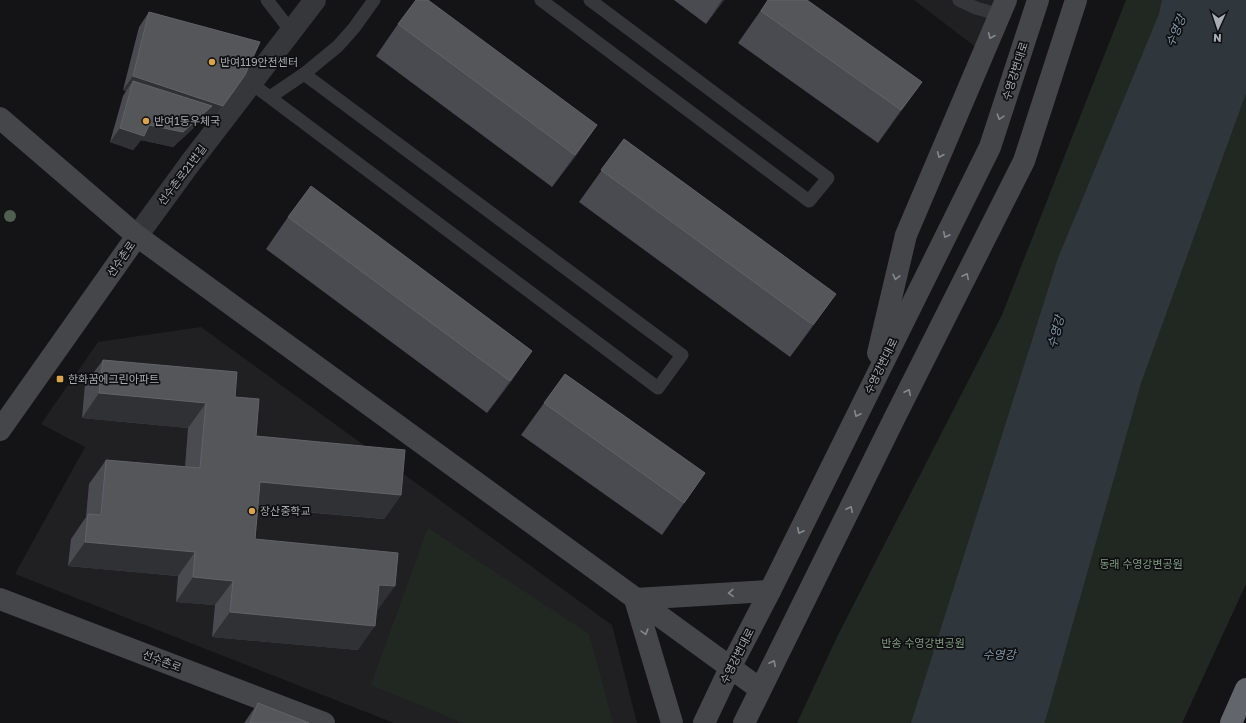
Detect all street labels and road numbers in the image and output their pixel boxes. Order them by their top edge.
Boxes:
street label: 수영강변대로 [999,40,1030,102]
street label: 선수촌로21번길 [155,142,209,208]
street label: 선수촌로 [104,238,138,279]
street label: 수영강변대로 [861,336,900,396]
street label: 수영강변대로 [717,626,756,686]
street label: 선수촌로 [141,647,183,674]

